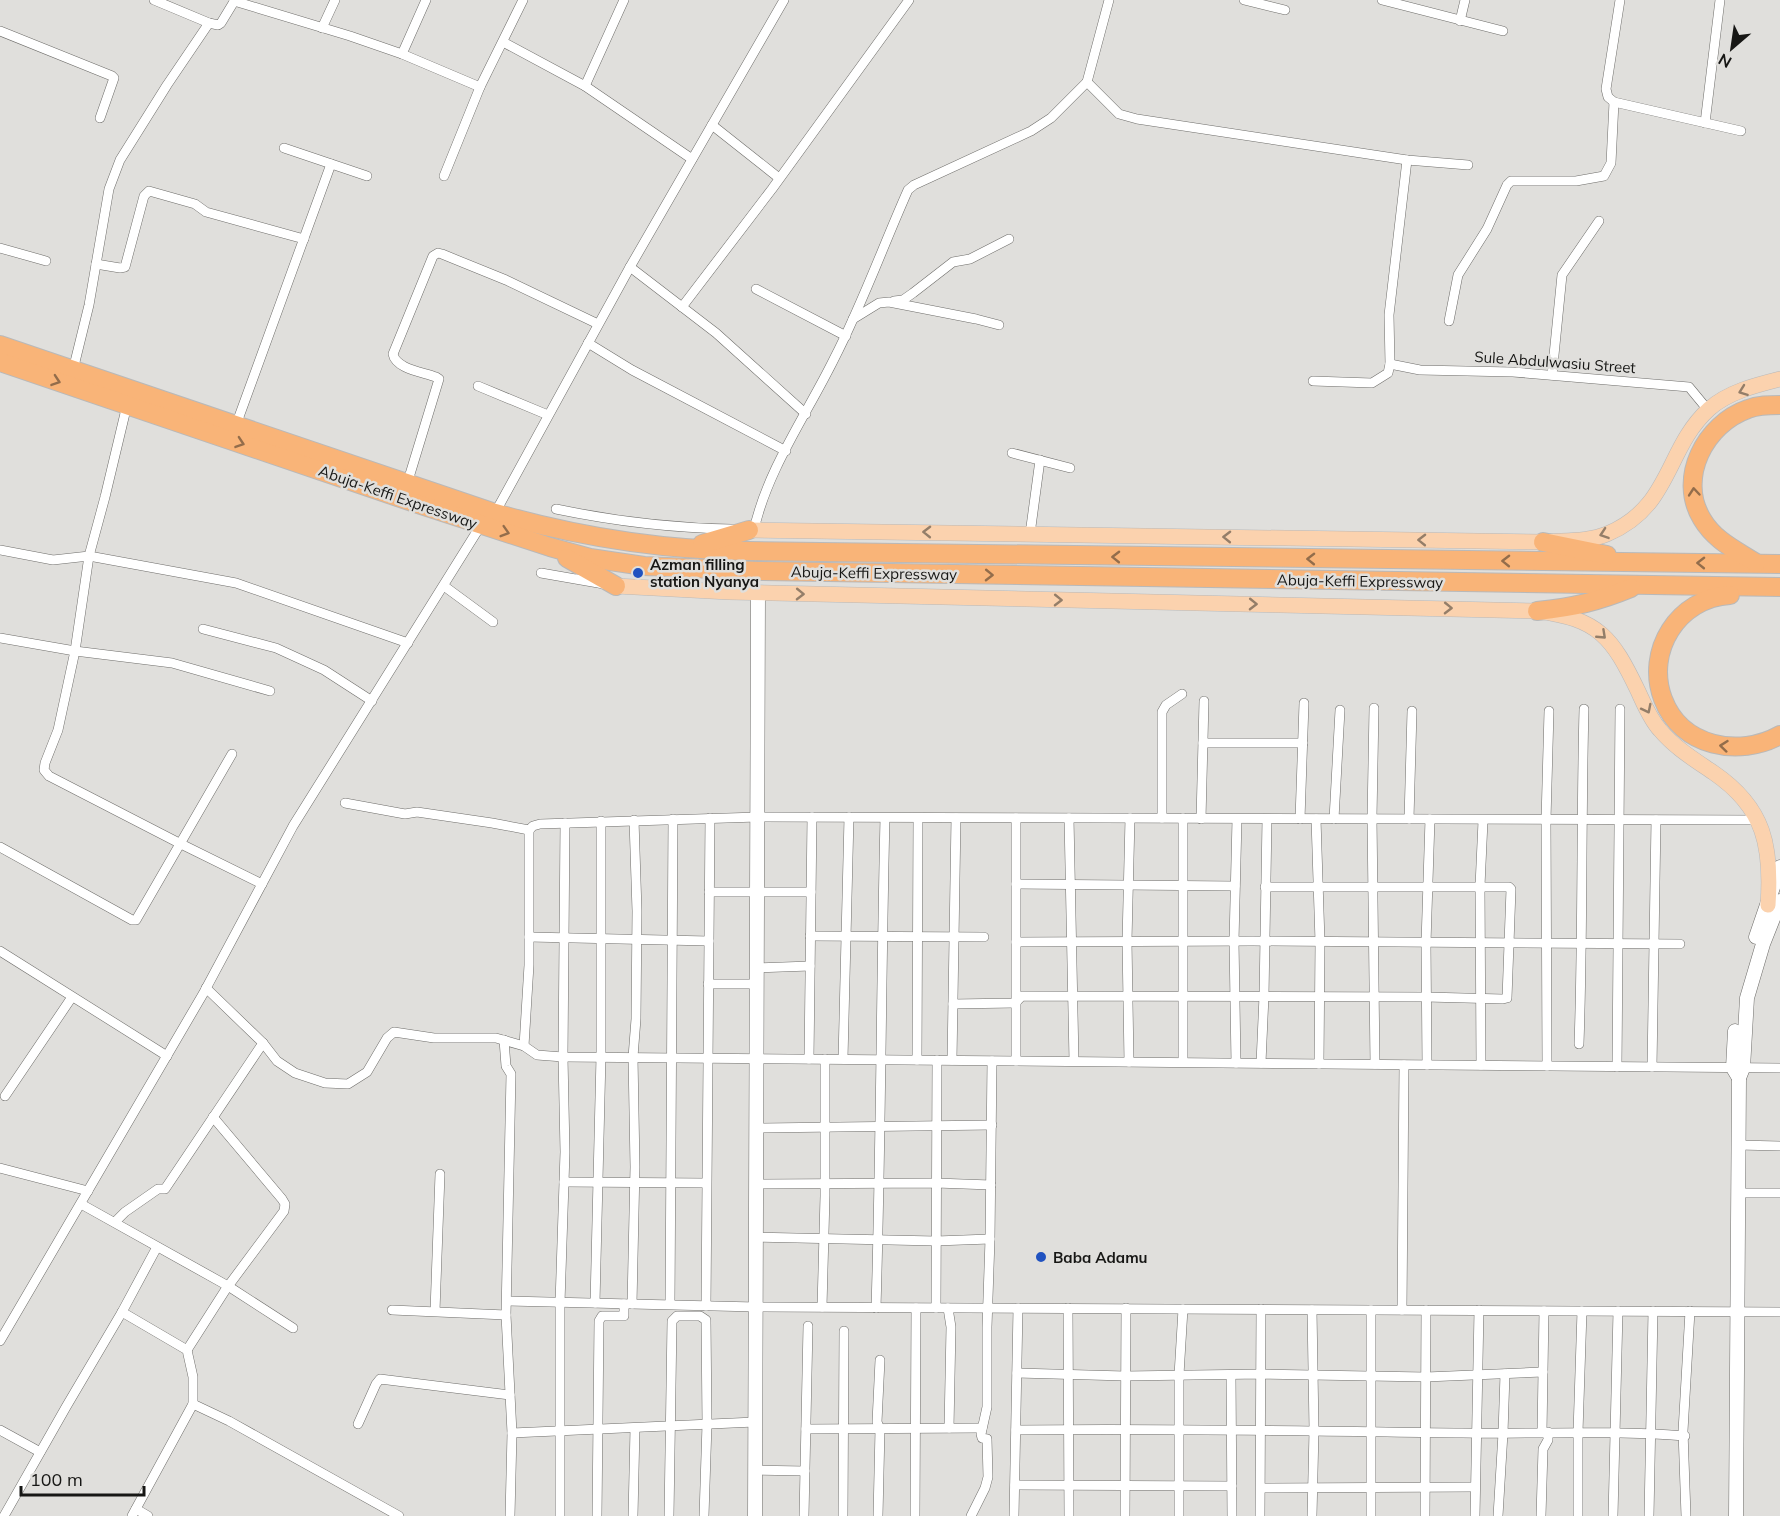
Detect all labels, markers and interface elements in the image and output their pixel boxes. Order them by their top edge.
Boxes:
north arrow [1702,18,1762,78]
text: N [1715,49,1735,73]
street label: Sule Abdulwasiu Street [1474,347,1636,377]
one-way arrow [50,373,60,386]
one-way arrow [1738,384,1749,396]
one-way arrow [234,436,245,449]
street label: Abuja-Keffi Expressway [316,461,480,533]
one-way arrow [1688,488,1701,497]
one-way arrow [499,525,510,538]
one-way arrow [922,526,931,539]
one-way arrow [1599,527,1610,540]
one-way arrow [1222,531,1231,543]
one-way arrow [1417,534,1426,546]
one-way arrow [1111,551,1120,563]
one-way arrow [1306,553,1315,565]
place label: Azman filling station Nyanya [650,555,759,591]
one-way arrow [1501,555,1510,567]
one-way arrow [1696,557,1705,569]
street label: Abuja-Keffi Expressway [791,562,957,584]
marker: Azman filling station Nyanya [631,566,645,580]
one-way arrow [985,569,994,581]
street label: Abuja-Keffi Expressway [1277,570,1443,592]
one-way arrow [796,588,805,600]
one-way arrow [1054,593,1063,606]
one-way arrow [1248,598,1257,610]
one-way arrow [1443,602,1452,614]
one-way arrow [1596,628,1606,639]
one-way arrow [1640,703,1651,713]
one-way arrow [1719,740,1729,753]
place label: Baba Adamu [1053,1248,1148,1267]
marker: Baba Adamu [1034,1250,1048,1264]
scale bar [21,1459,144,1497]
text: 100 m [30,1468,83,1491]

